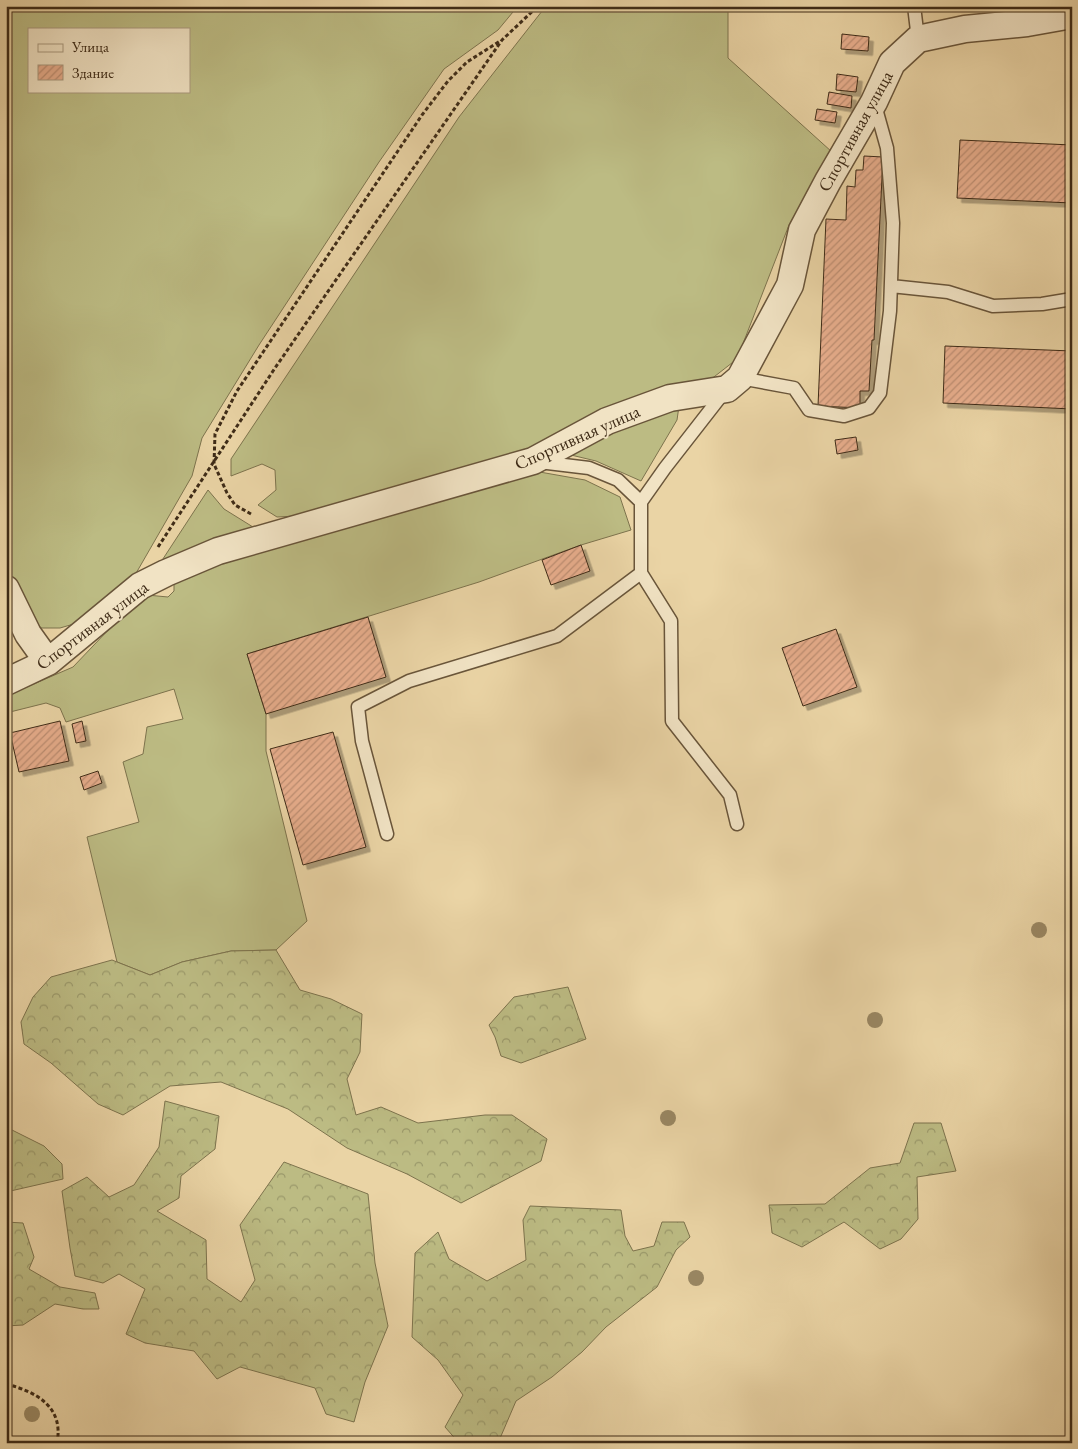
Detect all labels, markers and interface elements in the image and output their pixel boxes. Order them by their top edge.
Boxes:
legend [28,28,190,92]
text: Улица [71,37,109,56]
text: Здание [72,63,114,82]
street label: Спортивная улица [812,66,898,196]
street label: Спортивная улица [511,399,644,475]
street label: Спортивная улица [31,575,153,675]

